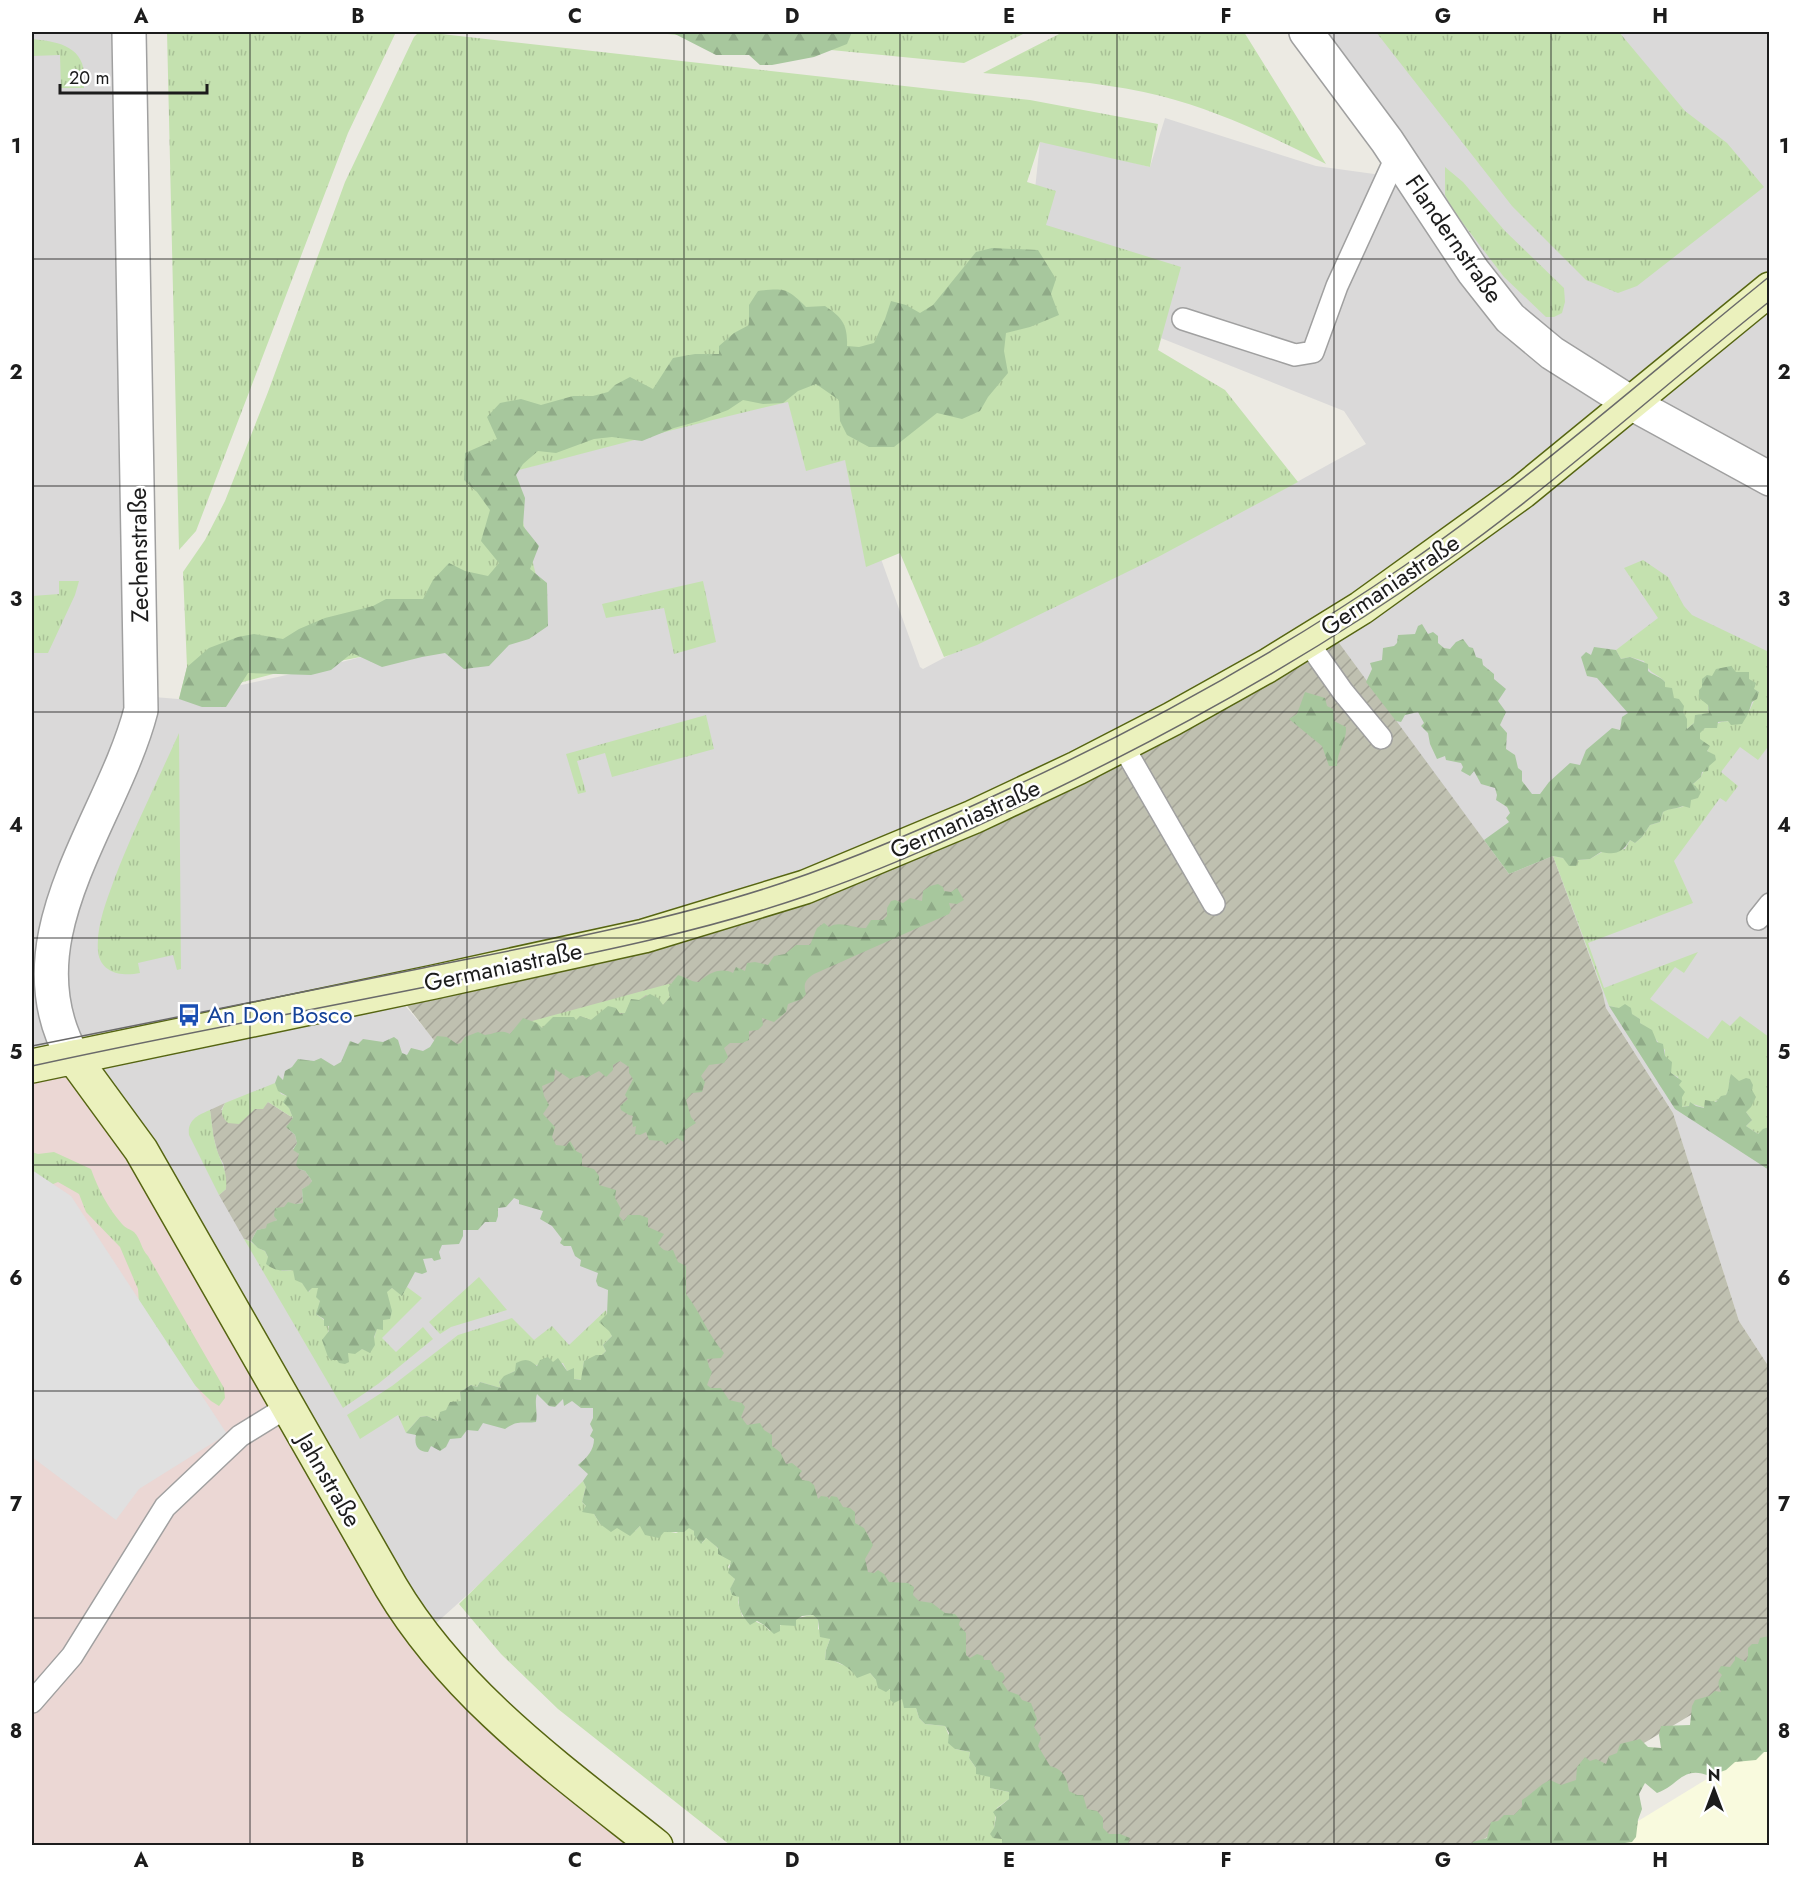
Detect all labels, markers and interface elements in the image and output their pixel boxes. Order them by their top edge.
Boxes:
text: A [133,2,149,31]
text: B [351,2,365,31]
text: C [568,2,582,31]
text: D [785,2,799,31]
text: E [1003,2,1015,31]
text: F [1220,2,1232,31]
text: G [1435,2,1451,31]
text: H [1652,2,1668,31]
scale bar [60,57,207,95]
text: 20 m [69,65,109,91]
text: 1 [11,132,21,161]
text: 1 [1779,132,1789,161]
street label: Flandernstraße [1397,167,1512,310]
text: 2 [9,358,23,387]
text: 2 [1777,358,1791,387]
street label: Zechenstraße [120,487,157,623]
street label: Germaniastraße [1313,525,1466,644]
text: 3 [10,585,22,614]
text: 3 [1778,585,1790,614]
street label: Germaniastraße [884,770,1045,867]
text: 4 [9,811,23,840]
text: 4 [1777,811,1791,840]
street label: Germaniastraße [421,933,585,1000]
place label: An Don Bosco [207,997,353,1032]
bus stop icon: An Don Bosco [176,1002,202,1028]
text: 5 [10,1038,23,1067]
text: 5 [1778,1038,1791,1067]
text: 6 [9,1264,23,1293]
text: 6 [1777,1264,1791,1293]
street label: Jahnstraße [287,1424,370,1533]
text: 7 [10,1490,23,1519]
text: 7 [1778,1490,1791,1519]
text: 8 [10,1717,22,1746]
text: 8 [1778,1717,1790,1746]
north arrow [1684,1760,1744,1820]
text: N [1708,1764,1720,1787]
text: A [133,1846,149,1875]
text: B [351,1846,365,1875]
text: C [568,1846,582,1875]
text: D [785,1846,799,1875]
text: E [1003,1846,1015,1875]
text: F [1220,1846,1232,1875]
text: G [1435,1846,1451,1875]
text: H [1652,1846,1668,1875]

